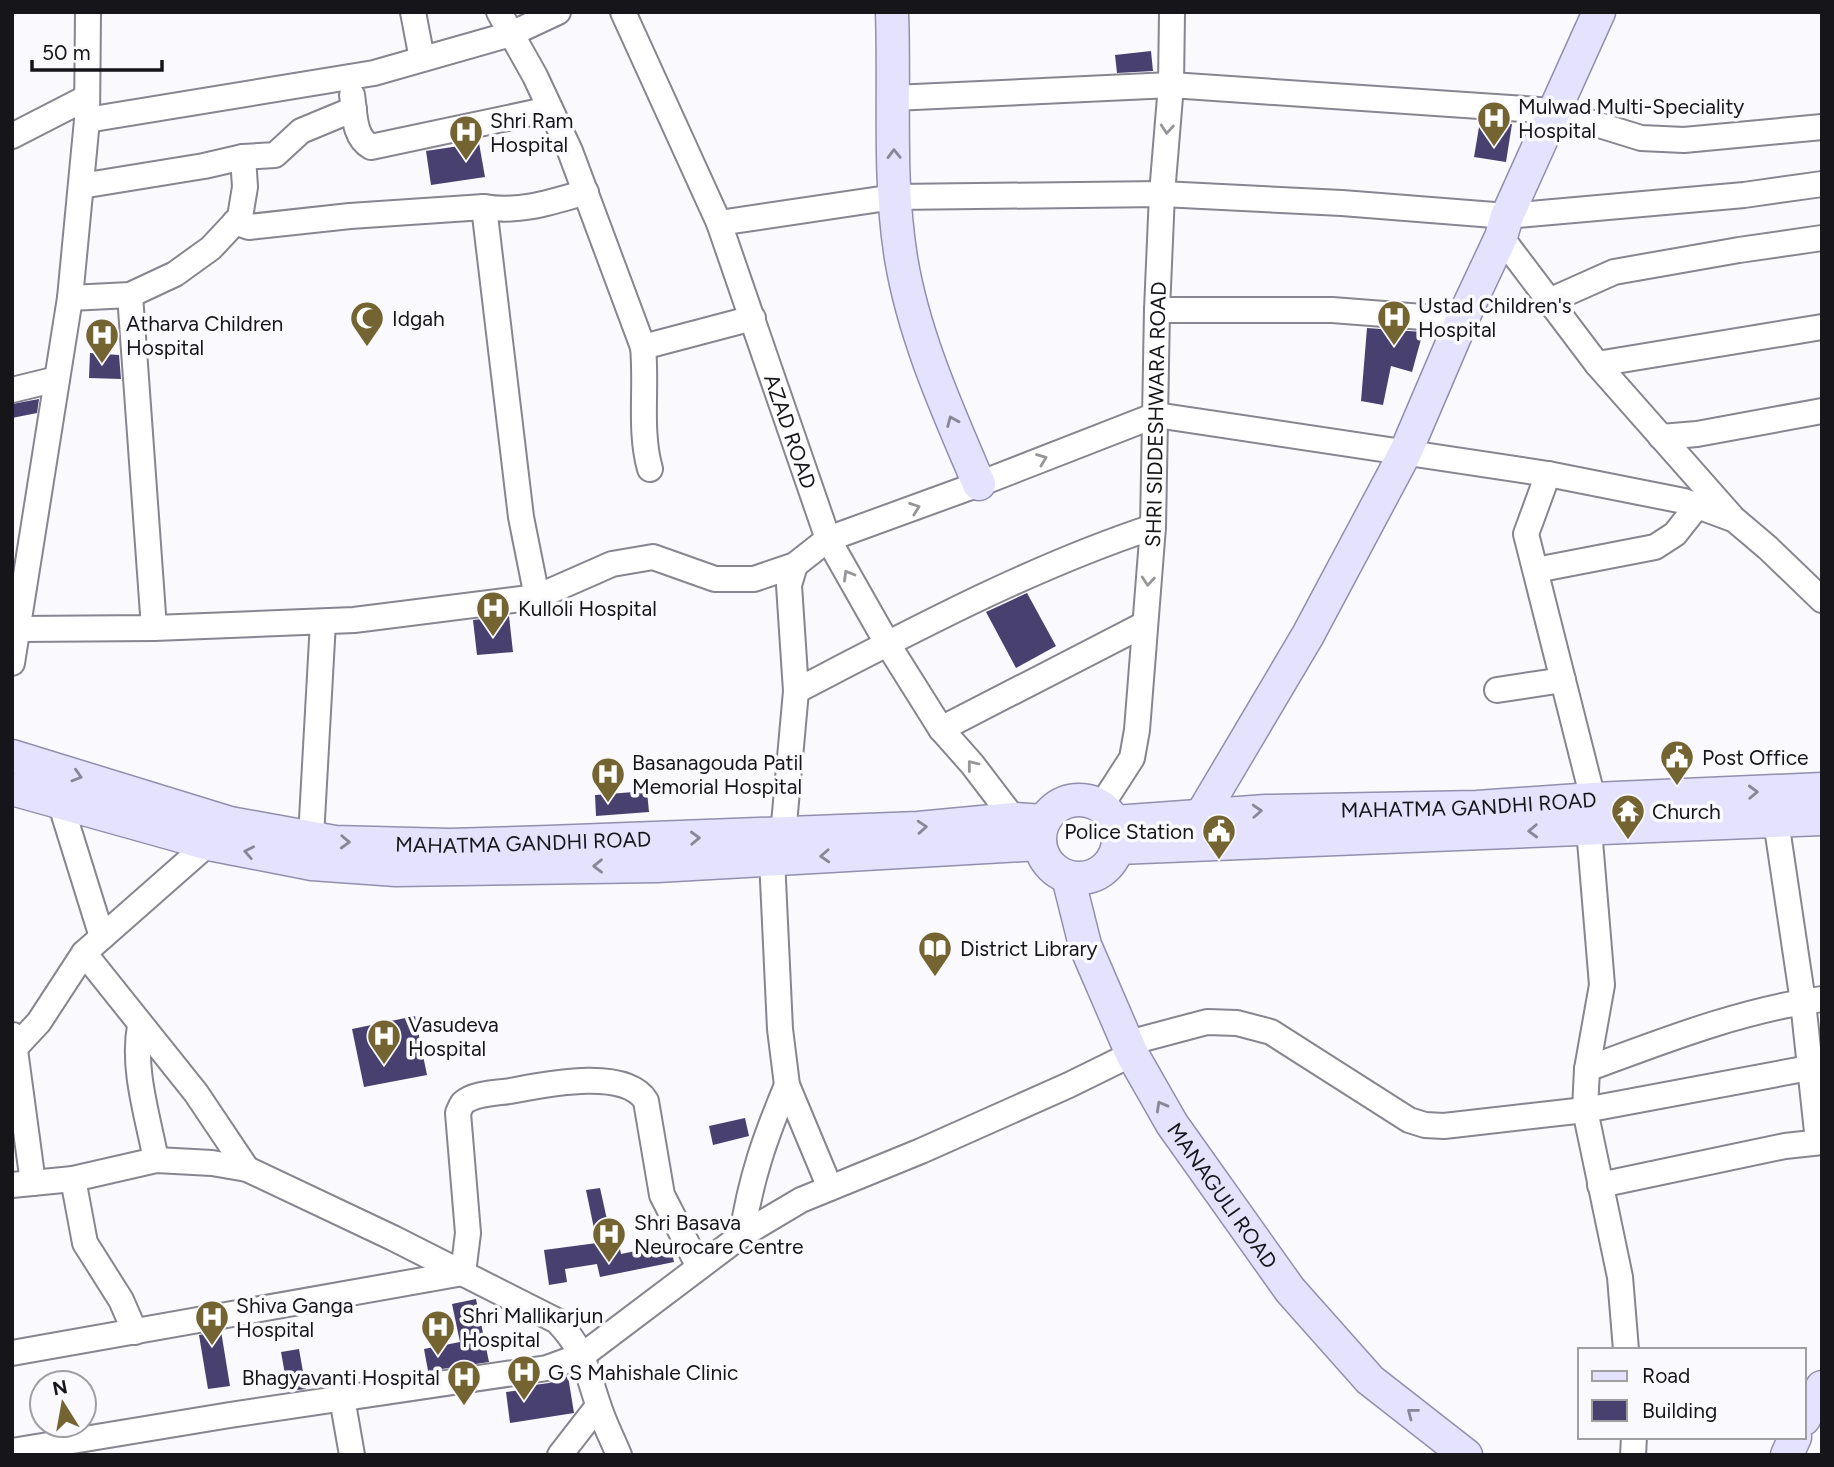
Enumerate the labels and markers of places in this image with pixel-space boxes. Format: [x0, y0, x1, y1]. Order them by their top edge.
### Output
place label: Mulwad Multi-Speciality Hospital [1518, 94, 1744, 143]
hospital icon: Mulwad Multi-Speciality Hospital [1475, 99, 1513, 148]
place label: Shri Ram Hospital [490, 108, 574, 157]
hospital icon: Shri Ram Hospital [447, 113, 485, 162]
place label: Ustad Children's Hospital [1418, 293, 1572, 342]
hospital icon: Ustad Children's Hospital [1375, 298, 1413, 347]
mosque icon: Idgah [348, 299, 386, 348]
place label: Idgah [392, 306, 445, 331]
place label: Atharva Children Hospital [126, 311, 283, 360]
hospital icon: Atharva Children Hospital [83, 316, 121, 365]
hospital icon: Kulloli Hospital [474, 589, 512, 638]
place label: Kulloli Hospital [518, 596, 657, 621]
public building icon: Post Office [1658, 738, 1696, 787]
place label: Post Office [1702, 745, 1809, 770]
place label: Basanagouda Patil Memorial Hospital [632, 750, 803, 799]
hospital icon: Basanagouda Patil Memorial Hospital [589, 755, 627, 804]
temple icon: Church [1609, 792, 1647, 841]
place label: Church [1652, 799, 1721, 824]
public building icon: Police Station [1200, 812, 1238, 861]
place label: Police Station [1064, 819, 1194, 844]
library icon: District Library [916, 929, 954, 978]
place label: District Library [960, 936, 1098, 961]
place label: Vasudeva Hospital [408, 1012, 499, 1061]
hospital icon: Vasudeva Hospital [365, 1017, 403, 1066]
place label: Shri Basava Neurocare Centre [634, 1210, 803, 1259]
hospital icon: Shri Basava Neurocare Centre [590, 1215, 628, 1264]
place label: Shiva Ganga Hospital [236, 1293, 353, 1342]
hospital icon: Shiva Ganga Hospital [193, 1298, 231, 1347]
place label: Shri Mallikarjun Hospital [462, 1303, 603, 1352]
hospital icon: Shri Mallikarjun Hospital [419, 1308, 457, 1357]
hospital icon: G S Mahishale Clinic [505, 1353, 543, 1402]
hospital icon: Bhagyavanti Hospital [445, 1358, 483, 1407]
place label: G S Mahishale Clinic [548, 1360, 738, 1385]
place label: Bhagyavanti Hospital [242, 1365, 440, 1390]

